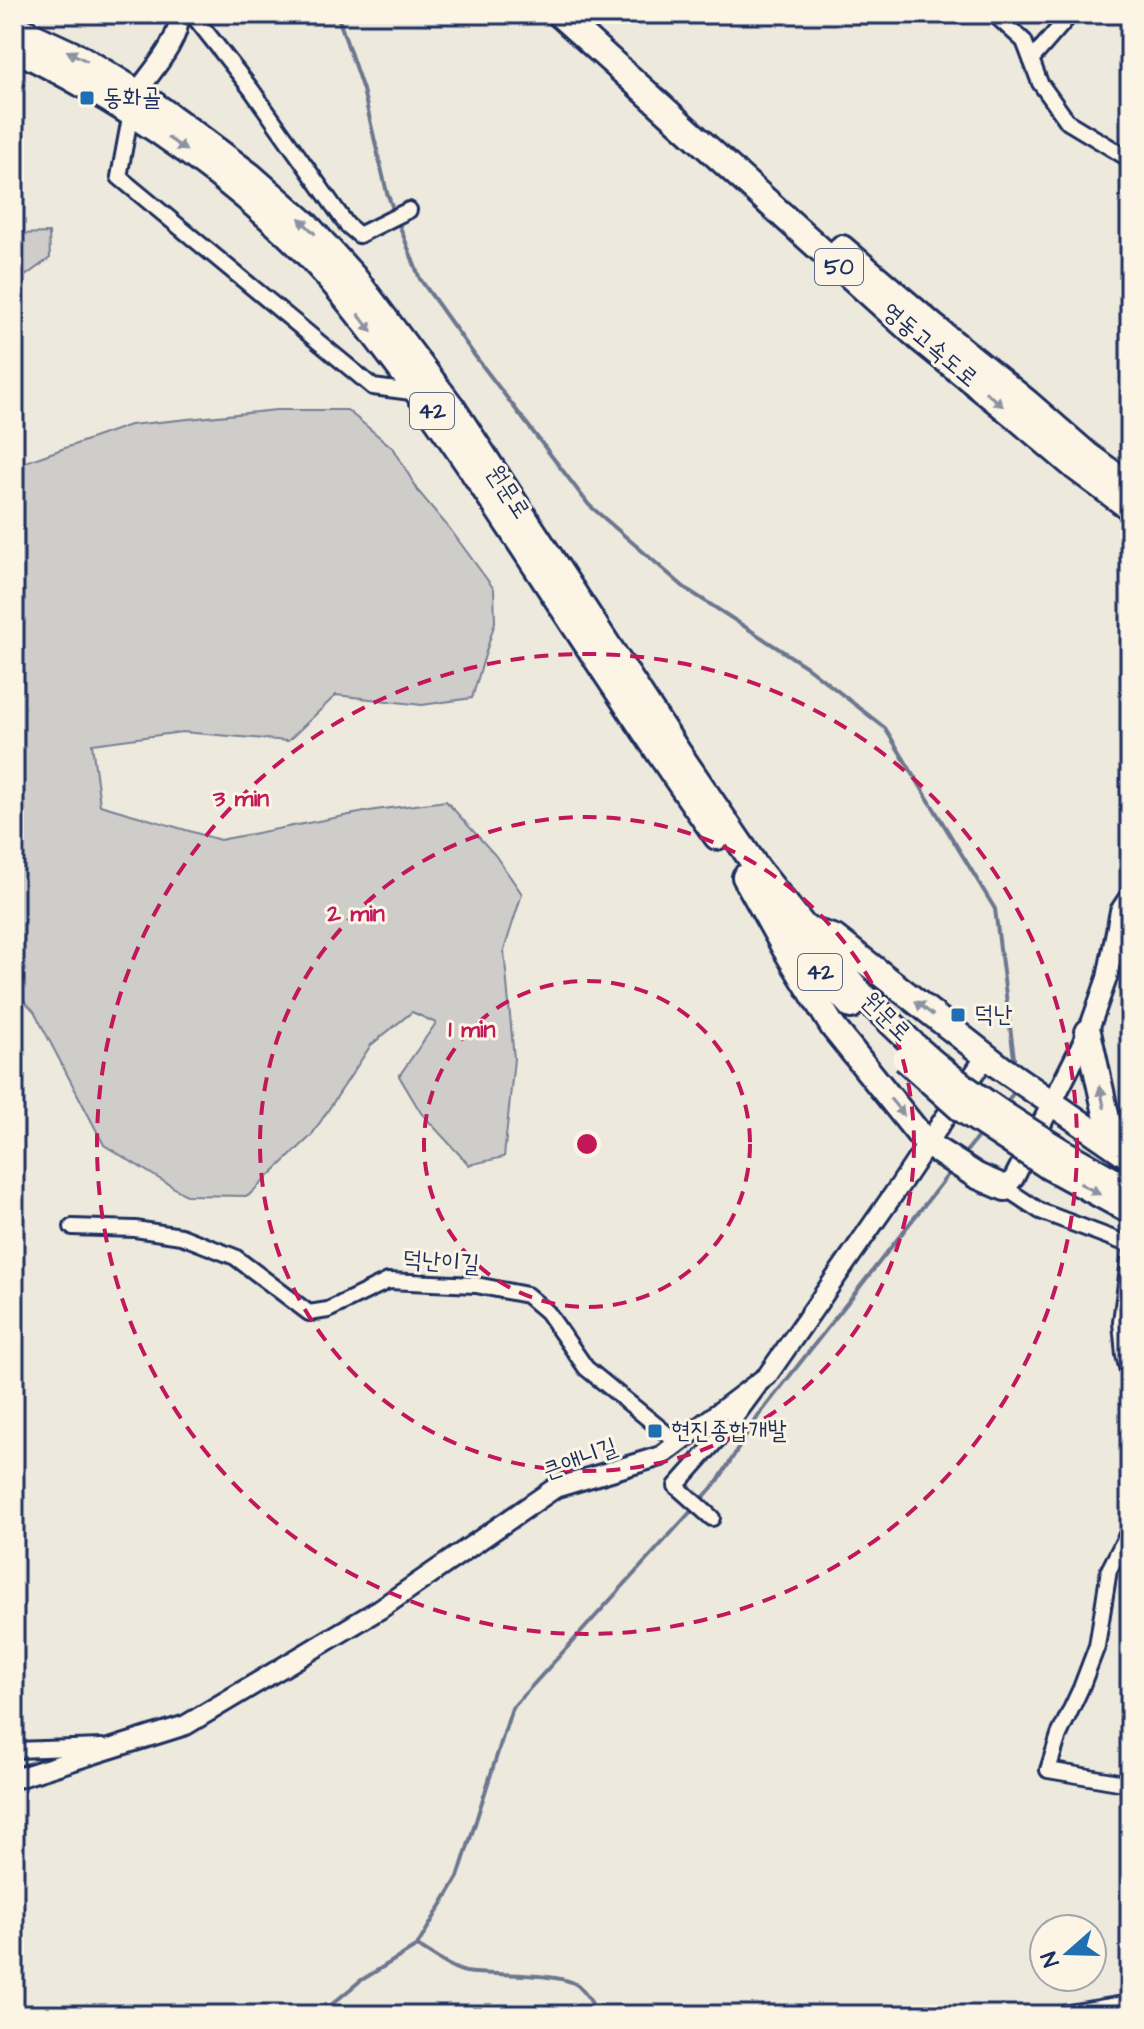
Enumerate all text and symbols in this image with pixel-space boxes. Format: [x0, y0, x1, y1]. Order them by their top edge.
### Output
one-way arrow [66, 50, 88, 64]
place label: 동화골 [103, 81, 161, 115]
marker: 동화골 [78, 89, 96, 107]
one-way arrow [167, 136, 188, 151]
one-way arrow [298, 217, 317, 236]
road number: 50 [815, 249, 863, 285]
street label: 영동고속도로 [875, 295, 985, 395]
one-way arrow [356, 312, 372, 333]
one-way arrow [984, 391, 1005, 408]
road number: 42 [410, 393, 454, 429]
street label: 원문로 [478, 458, 538, 526]
text: 3 min [212, 782, 269, 816]
text: 2 min [326, 897, 385, 931]
road number: 42 [798, 954, 842, 990]
street label: 원문로 [853, 984, 919, 1050]
place label: 덕난 [974, 998, 1013, 1032]
one-way arrow [914, 1001, 934, 1017]
marker: 덕난 [949, 1006, 967, 1024]
text: 1 min [449, 1013, 496, 1047]
one-way arrow [1095, 1085, 1108, 1110]
one-way arrow [889, 1097, 905, 1117]
centre of rings [573, 1130, 601, 1158]
one-way arrow [1078, 1182, 1101, 1196]
street label: 덕난이길 [401, 1242, 481, 1282]
place label: 현진종합개발 [671, 1414, 787, 1448]
marker: 현진종합개발 [646, 1422, 664, 1440]
street label: 큰애니길 [538, 1430, 622, 1488]
north arrow [1028, 1913, 1108, 1993]
text: N [1034, 1947, 1068, 1971]

